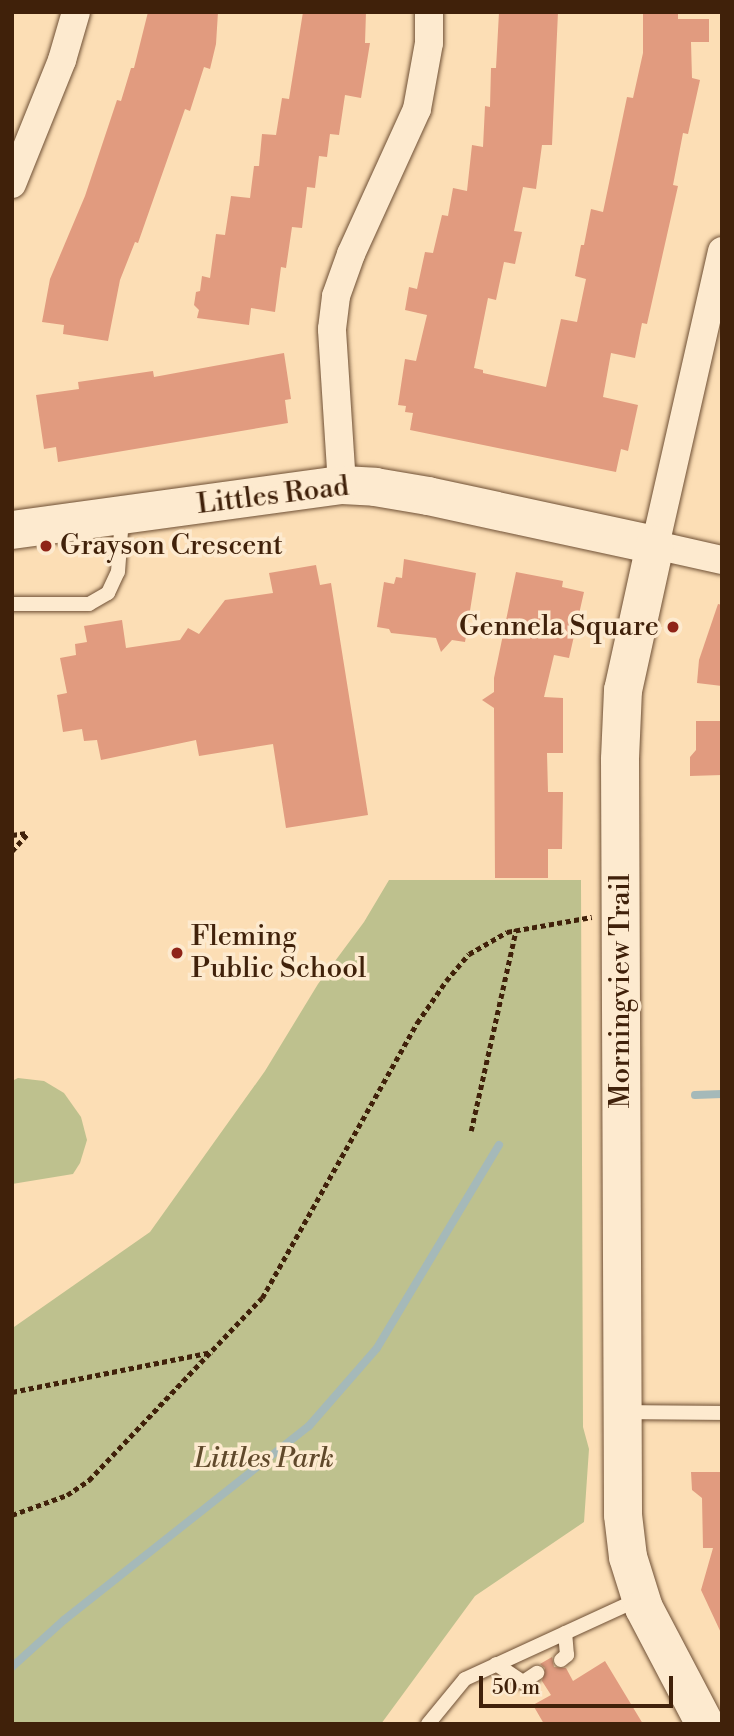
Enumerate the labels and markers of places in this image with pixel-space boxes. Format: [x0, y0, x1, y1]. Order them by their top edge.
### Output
place label: Grayson Crescent [60, 529, 283, 563]
marker: Grayson Crescent [38, 538, 54, 554]
place label: Gennela Square [459, 610, 659, 644]
marker: Gennela Square [665, 619, 681, 635]
place label: Fleming Public School [191, 920, 366, 986]
marker: Fleming Public School [169, 945, 185, 961]

